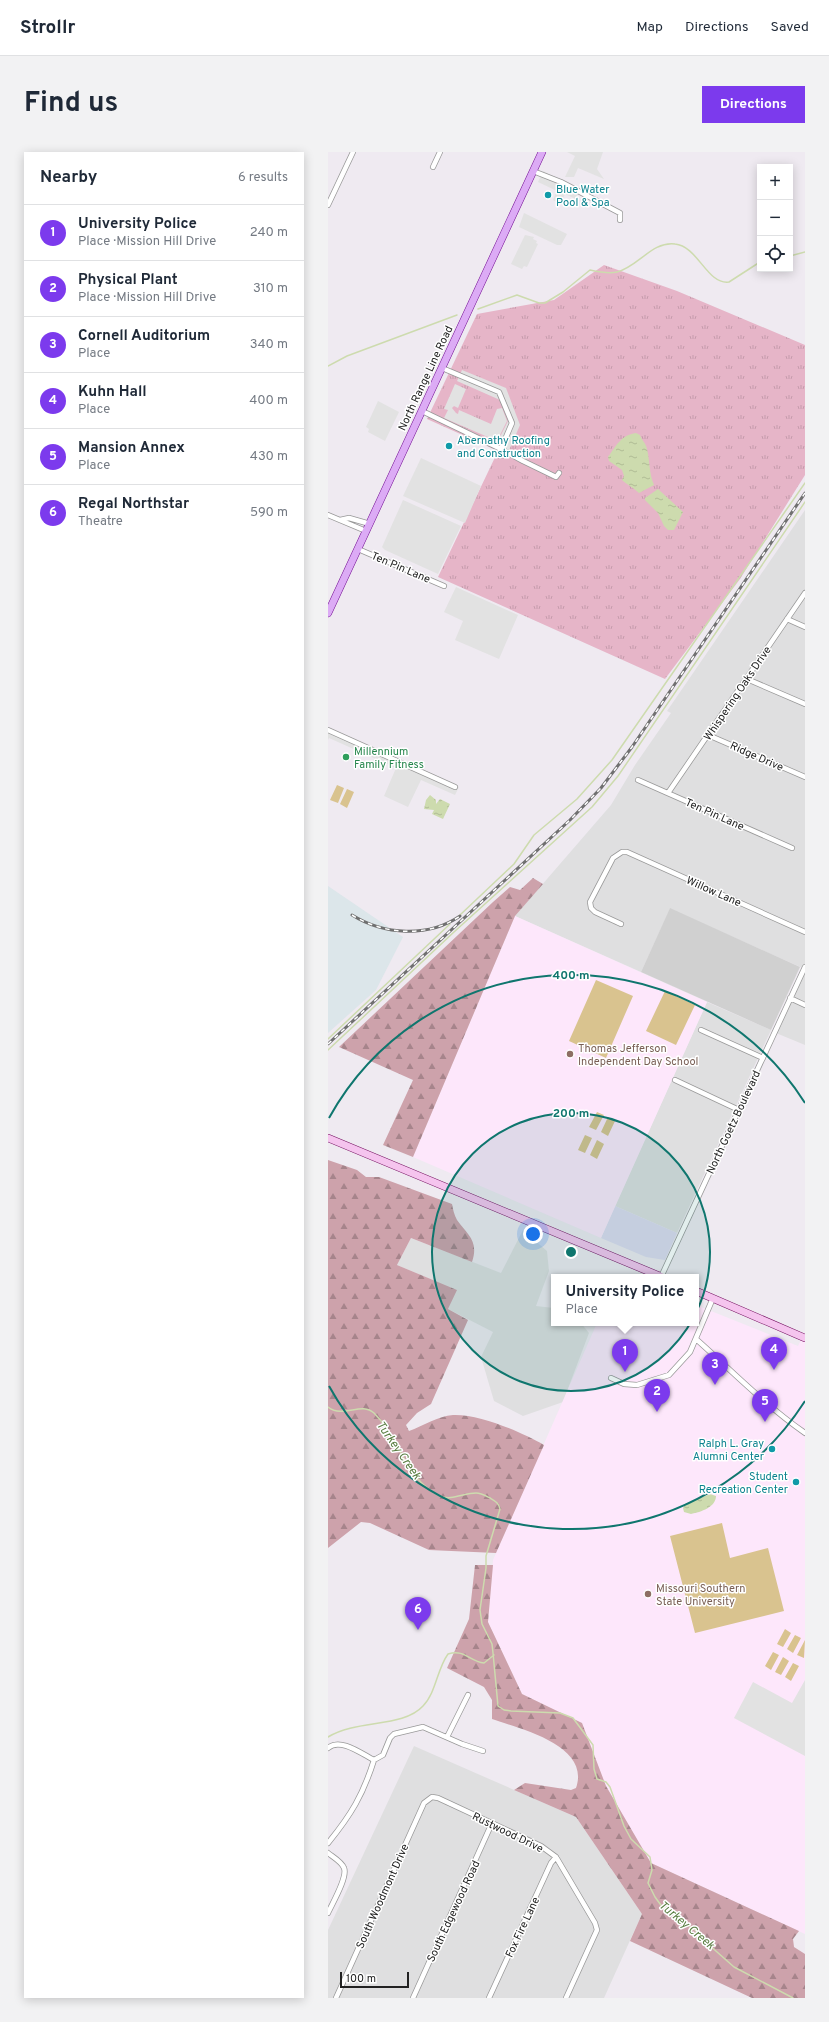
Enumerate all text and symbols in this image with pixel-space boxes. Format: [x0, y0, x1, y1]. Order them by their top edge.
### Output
text: Strollr [20, 16, 75, 40]
text: Map [637, 19, 663, 36]
text: Directions [685, 19, 749, 36]
text: Saved [771, 19, 809, 36]
text: Find us [24, 86, 118, 122]
button: Directions [702, 86, 805, 123]
map controls [757, 164, 793, 272]
button: + [757, 164, 793, 200]
text: Nearby [40, 167, 97, 189]
text: 6 results [238, 170, 288, 186]
place label: Blue Water Pool & Spa [556, 183, 610, 210]
marker: Blue Water Pool & Spa [543, 190, 553, 200]
button: − [757, 200, 793, 236]
text: University Police [78, 215, 197, 234]
text: 1 [50, 225, 56, 241]
text: 240 m [250, 225, 288, 241]
text: Place · Mission Hill Drive [78, 234, 216, 250]
button: locate [757, 236, 793, 272]
text: Physical Plant [78, 271, 178, 290]
text: 2 [49, 281, 57, 297]
text: 310 m [253, 281, 288, 297]
text: Place · Mission Hill Drive [78, 290, 216, 306]
street label: North Range Line Road [395, 324, 456, 433]
text: Cornell Auditorium [78, 327, 210, 346]
text: 3 [49, 337, 57, 353]
text: 340 m [250, 337, 288, 353]
text: Place [78, 346, 110, 362]
text: Kuhn Hall [78, 383, 147, 402]
text: 4 [49, 393, 57, 409]
text: 400 m [249, 393, 288, 409]
text: Place [78, 402, 110, 418]
place label: Abernathy Roofing and Construction [457, 434, 550, 461]
text: Mansion Annex [78, 439, 185, 458]
marker: Abernathy Roofing and Construction [444, 441, 454, 451]
text: 5 [49, 449, 57, 465]
text: 430 m [250, 449, 288, 465]
text: Place [78, 458, 110, 474]
text: Regal Northstar [78, 495, 189, 514]
text: 6 [49, 505, 57, 521]
text: 590 m [250, 505, 288, 521]
text: Theatre [78, 514, 123, 530]
street label: Ten Pin Lane [369, 549, 432, 587]
street label: Whispering Oaks Drive [701, 644, 775, 743]
street label: Ridge Drive [728, 739, 786, 775]
place label: Millennium Family Fitness [354, 745, 424, 772]
marker: Millennium Family Fitness [341, 752, 351, 762]
street label: Ten Pin Lane [683, 796, 746, 834]
street label: Willow Lane [684, 874, 743, 910]
text: 400 m [552, 968, 590, 984]
place label: Thomas Jefferson Independent Day School [578, 1042, 699, 1069]
marker: Thomas Jefferson Independent Day School [565, 1049, 575, 1059]
street label: North Goetz Boulevard [704, 1068, 764, 1176]
text: 200 m [553, 1106, 589, 1122]
your location [523, 1224, 543, 1244]
centre of rings [564, 1245, 578, 1259]
popup [551, 1274, 699, 1326]
text: University Police [566, 1283, 684, 1302]
text: Place [566, 1302, 598, 1318]
pin: 4 [761, 1337, 787, 1370]
pin: 1 [612, 1339, 638, 1372]
pin: 3 [702, 1352, 728, 1385]
pin: 2 [644, 1379, 670, 1412]
pin: 5 [752, 1389, 778, 1422]
water label: Turkey Creek [372, 1418, 425, 1484]
place label: Ralph L. Gray Alumni Center [693, 1437, 765, 1464]
marker: Ralph L. Gray Alumni Center [767, 1444, 777, 1454]
place label: Student Recreation Center [699, 1470, 789, 1497]
marker: Student Recreation Center [791, 1477, 801, 1487]
place label: Missouri Southern State University [656, 1582, 745, 1609]
marker: Missouri Southern State University [643, 1589, 653, 1599]
pin: 6 [405, 1597, 431, 1630]
street label: Rustwood Drive [470, 1810, 546, 1856]
street label: South Woodmont Drive [353, 1842, 412, 1951]
street label: South Edgewood Road [424, 1858, 484, 1964]
street label: Fox Fire Lane [503, 1895, 543, 1960]
water label: Turkey Creek [655, 1898, 718, 1954]
scale bar [340, 1970, 409, 1989]
text: 100 m [346, 1972, 376, 1986]

